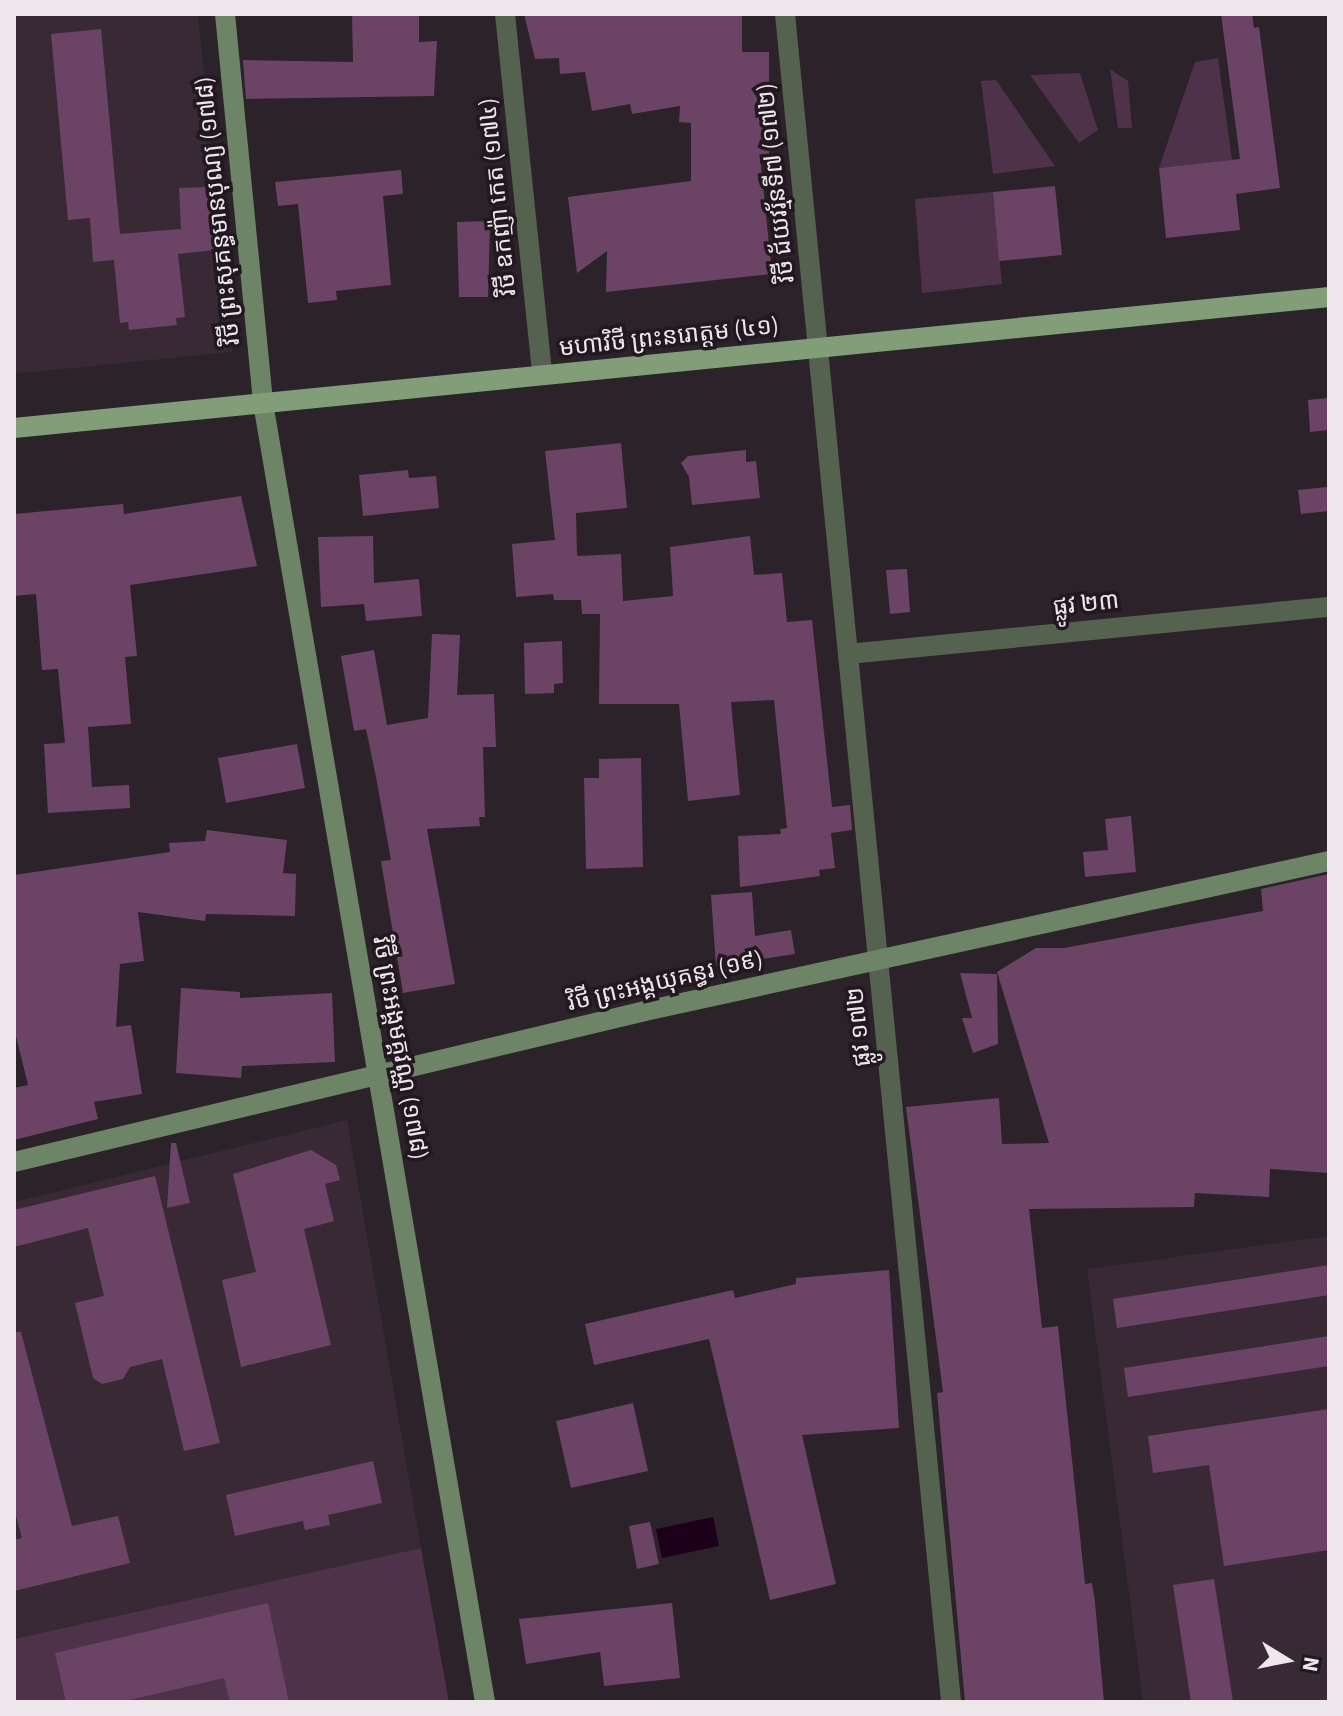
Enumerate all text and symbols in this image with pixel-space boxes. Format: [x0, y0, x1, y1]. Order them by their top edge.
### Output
street label: វិថី ព្រះសុគន្ធមានបុណ្យ (១៧៨) [190, 75, 246, 347]
street label: វិថី ជ័យវរ្ម័នទី៧ (១៧២) [751, 82, 801, 284]
street label: វិថី ឧកញ៉ា កេត (១៧៤) [473, 97, 523, 297]
street label: មហាវិថី ព្រះនរោត្តម (៤១) [558, 311, 780, 363]
street label: ផ្លូវ ២៣ [1051, 586, 1121, 622]
street label: វិថី ព្រះអង្គមគ្គវណ្ណ (១៧៨) [366, 934, 434, 1162]
street label: វិថី ព្រះអង្គយុគន្ធរ (១៩) [564, 944, 766, 1018]
street label: ផ្លូវ ១៧២ [841, 986, 877, 1068]
north arrow [1247, 1620, 1327, 1700]
text: N [1294, 1654, 1328, 1674]

